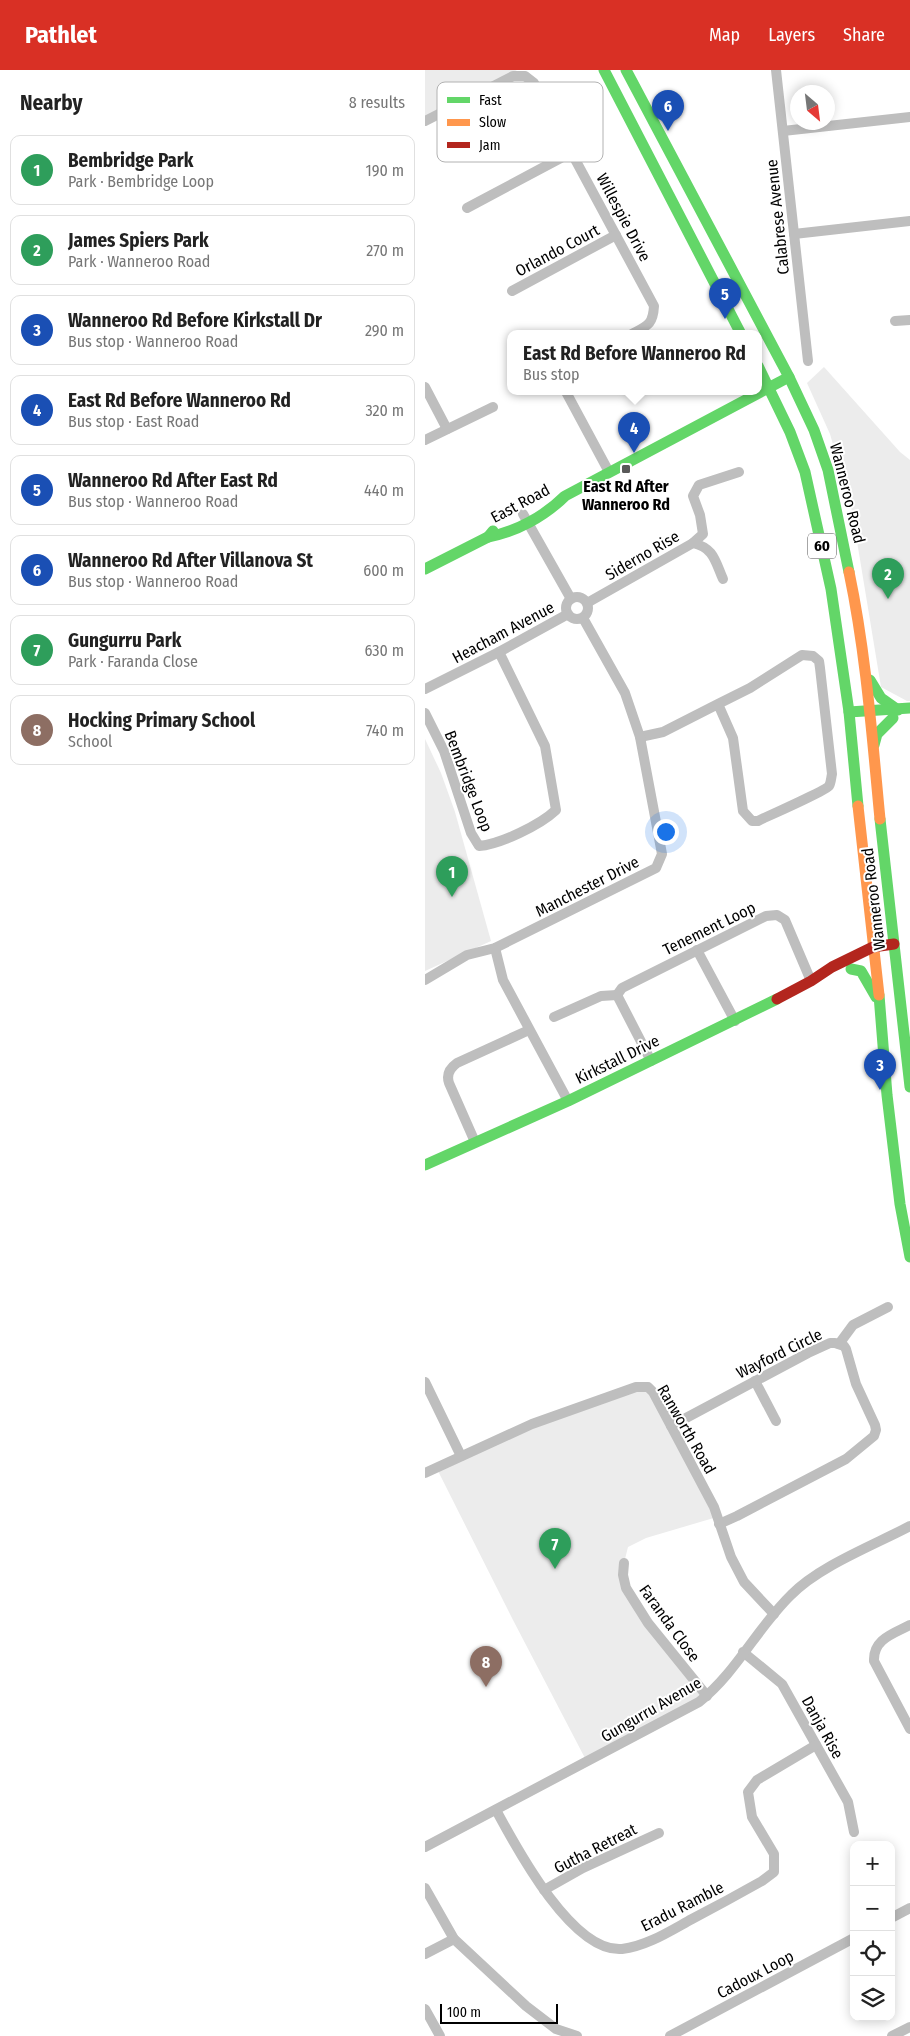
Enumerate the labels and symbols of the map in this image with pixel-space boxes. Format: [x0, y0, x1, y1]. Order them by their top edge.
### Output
legend [437, 82, 603, 162]
north arrow [790, 85, 835, 130]
pin: 6 [652, 90, 684, 131]
text: Fast [479, 92, 502, 109]
text: Slow [479, 114, 506, 131]
text: Jam [479, 137, 500, 154]
street label: Calabrese Avenue [762, 158, 793, 276]
street label: Willespie Drive [592, 170, 655, 265]
street label: Orlando Court [512, 220, 603, 280]
pin: 5 [709, 278, 741, 319]
pin: 4 [618, 412, 650, 453]
street label: Wanneroo Road [826, 441, 869, 545]
marker: East Rd After Wanneroo Rd [620, 463, 632, 475]
place label: East Rd After Wanneroo Rd [582, 477, 670, 514]
street label: East Road [487, 480, 553, 527]
street label: Siderno Rise [602, 527, 683, 584]
road number: 60 [808, 534, 836, 558]
pin: 2 [872, 558, 904, 599]
street label: Heacham Avenue [449, 598, 557, 667]
street label: Bembridge Loop [441, 728, 497, 834]
your location [653, 819, 679, 845]
street label: Wanneroo Road [858, 847, 889, 951]
street label: Manchester Drive [532, 852, 642, 921]
pin: 1 [436, 856, 468, 897]
street label: Tenement Loop [660, 898, 759, 959]
street label: Kirkstall Drive [572, 1031, 662, 1088]
pin: 3 [864, 1049, 896, 1090]
street label: Wayford Circle [733, 1324, 825, 1382]
street label: Ranworth Road [653, 1381, 720, 1477]
pin: 7 [539, 1528, 571, 1569]
street label: Faranda Close [635, 1581, 704, 1666]
pin: 8 [470, 1646, 502, 1687]
street label: Gungurru Avenue [598, 1673, 705, 1746]
street label: Danja Rise [798, 1693, 848, 1762]
street label: Gutha Retreat [551, 1819, 640, 1877]
street label: Eradu Ramble [638, 1877, 727, 1935]
street label: Cadoux Loop [714, 1946, 797, 2003]
scale bar [440, 2001, 557, 2024]

